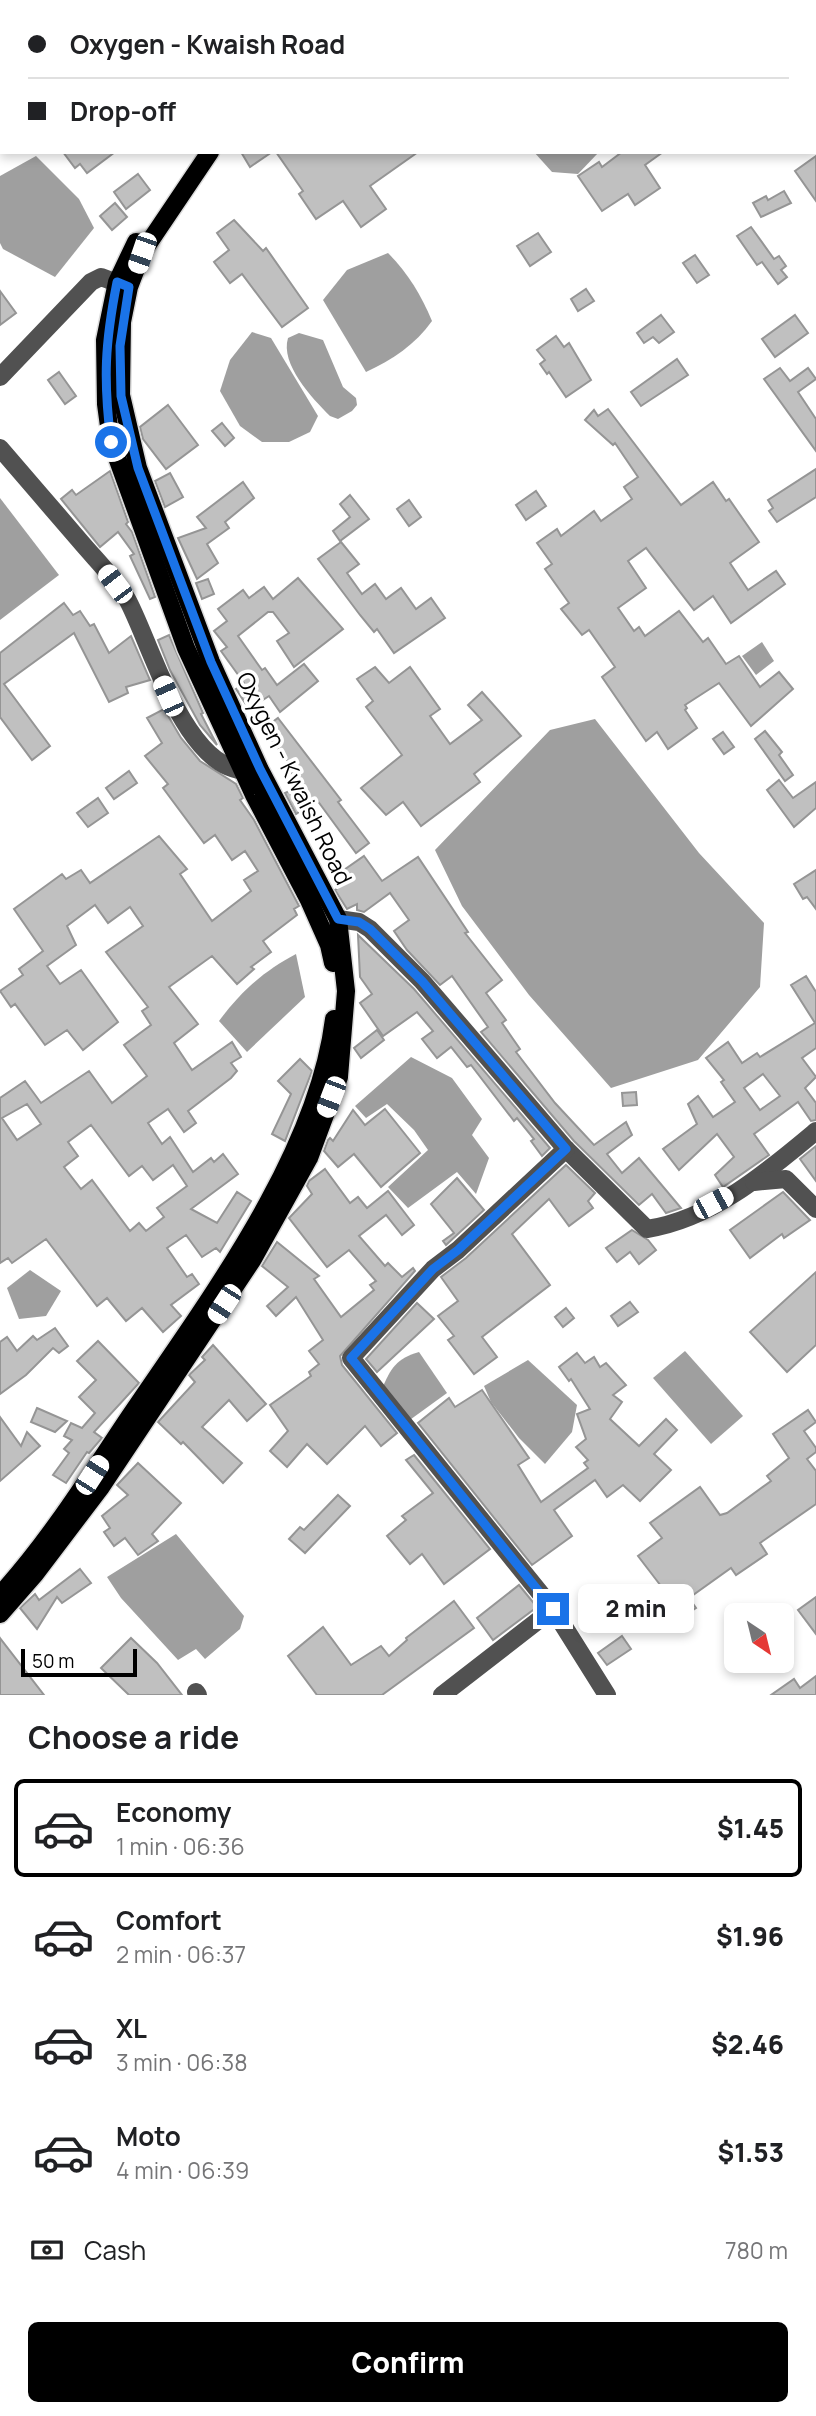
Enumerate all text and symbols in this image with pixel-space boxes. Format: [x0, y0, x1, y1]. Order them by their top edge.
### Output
text: Oxygen - Kwaish Road [70, 26, 345, 62]
text: Drop-off [70, 93, 176, 129]
car [126, 230, 159, 276]
route start [95, 426, 127, 458]
car [94, 561, 137, 607]
street label: Oxygen - Kwaish Road [230, 666, 360, 890]
car [150, 673, 187, 719]
car [314, 1074, 349, 1120]
car [690, 1184, 737, 1222]
car [204, 1281, 245, 1327]
car [72, 1452, 113, 1498]
callout: 2 min [578, 1584, 693, 1634]
text: 2 min [606, 1592, 667, 1624]
route end [537, 1593, 569, 1625]
north arrow [724, 1603, 794, 1673]
map controls [724, 1603, 794, 1673]
scale bar [21, 1646, 136, 1678]
text: 50 m [32, 1648, 74, 1674]
text: Choose a ride [28, 1715, 239, 1759]
text: Economy [116, 1794, 231, 1830]
icon: car [32, 1797, 95, 1860]
text: $1.45 [717, 1810, 784, 1846]
text: 1 min · 06:36 [116, 1830, 245, 1862]
text: Comfort [116, 1902, 222, 1938]
icon: car [32, 1905, 95, 1968]
text: $1.96 [716, 1918, 784, 1954]
text: 2 min · 06:37 [116, 1938, 246, 1970]
text: XL [116, 2010, 147, 2046]
icon: car [32, 2013, 95, 2076]
text: $2.46 [711, 2026, 784, 2062]
text: 3 min · 06:38 [116, 2046, 248, 2078]
text: Moto [116, 2118, 181, 2154]
icon: car [32, 2121, 95, 2184]
text: $1.53 [718, 2134, 784, 2170]
text: 4 min · 06:39 [116, 2154, 249, 2186]
icon: cash [28, 2231, 66, 2269]
text: Cash [84, 2232, 146, 2268]
text: 780 m [725, 2234, 788, 2266]
button: Confirm [28, 2322, 788, 2402]

